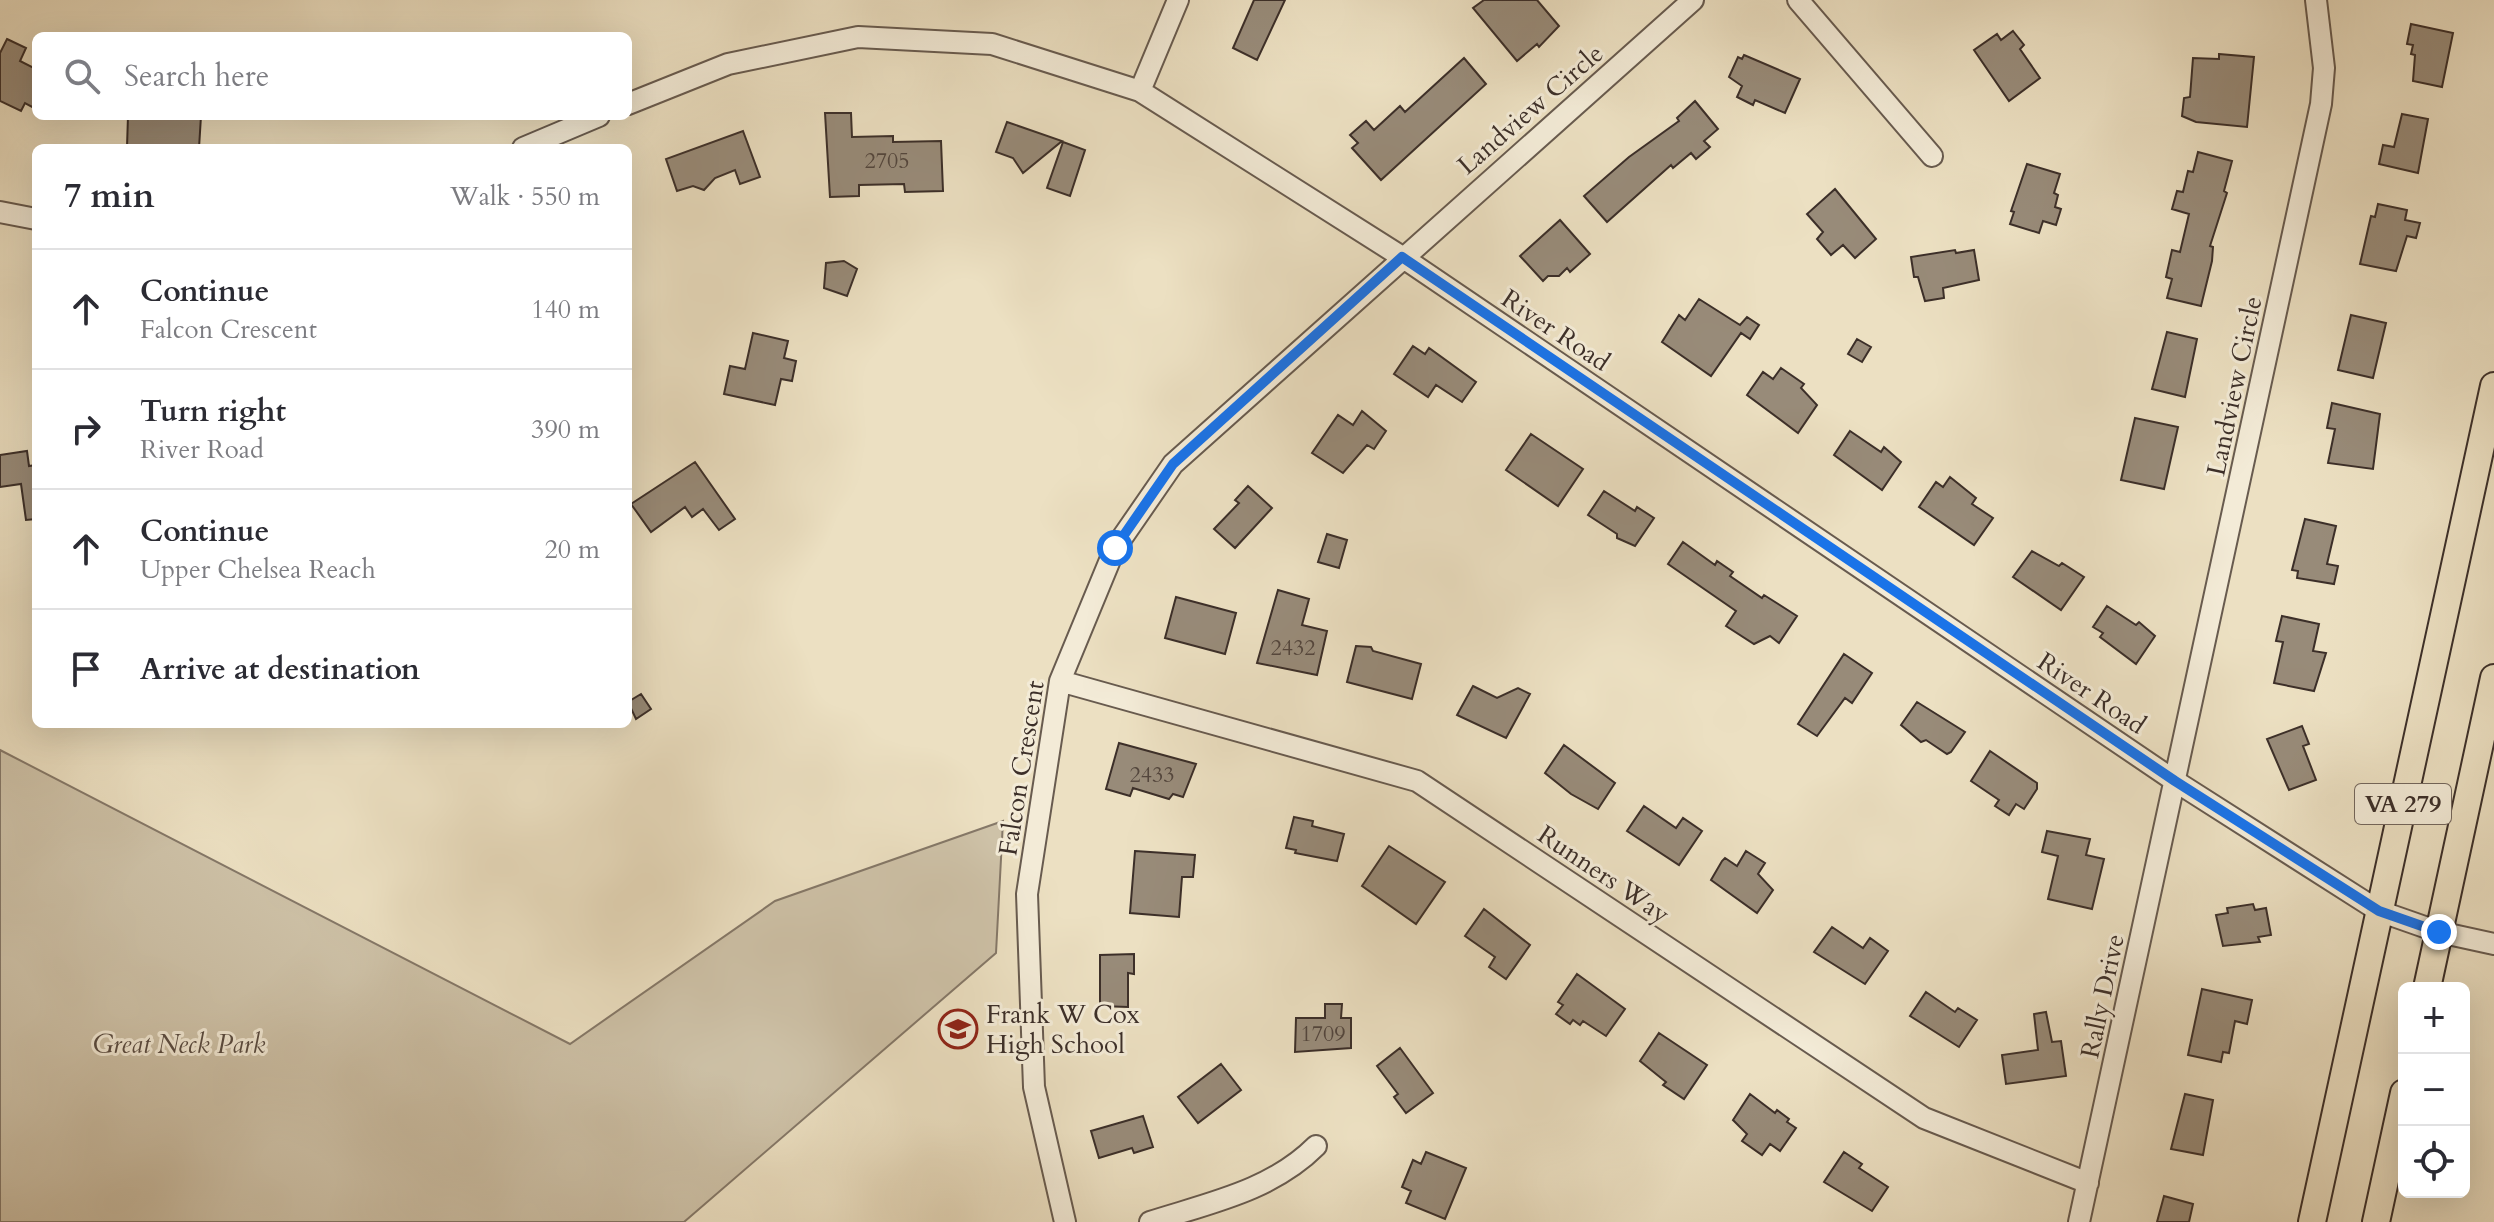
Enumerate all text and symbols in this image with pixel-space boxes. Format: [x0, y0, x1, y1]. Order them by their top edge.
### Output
search box [32, 32, 632, 120]
street label: Landview Circle [1450, 36, 1611, 182]
icon: search [60, 54, 104, 98]
text: Search here [124, 56, 269, 97]
house number: 2705 [864, 146, 910, 176]
text: 7 min [64, 173, 155, 219]
text: Walk · 550 m [450, 179, 600, 214]
text: Continue [140, 271, 269, 312]
street label: River Road [1495, 281, 1617, 380]
icon: ahead [64, 287, 108, 331]
text: 140 m [531, 292, 600, 327]
street label: Landview Circle [2198, 293, 2271, 479]
text: Falcon Crescent [140, 312, 317, 347]
text: Turn right [140, 391, 286, 432]
icon: right [64, 407, 108, 451]
text: 390 m [531, 412, 600, 447]
text: River Road [140, 432, 264, 467]
text: Continue [140, 511, 269, 552]
icon: ahead [64, 527, 108, 571]
route start [1097, 530, 1133, 566]
text: 20 m [544, 532, 600, 567]
text: Upper Chelsea Reach [140, 552, 376, 587]
house number: 2432 [1270, 633, 1316, 663]
street label: River Road [2031, 644, 2153, 743]
icon: arrive [64, 647, 108, 691]
text: Arrive at destination [140, 649, 420, 690]
street label: Falcon Crescent [990, 678, 1053, 858]
house number: 2433 [1129, 760, 1175, 790]
road number: VA 279 [2355, 784, 2451, 824]
street label: Runners Way [1531, 817, 1677, 932]
route end [2421, 914, 2457, 950]
street label: Rally Drive [2072, 931, 2133, 1061]
map controls [2398, 982, 2470, 1198]
button: + [2398, 982, 2470, 1054]
place label: Frank W Cox High School [986, 997, 1140, 1062]
school or university icon: Frank W Cox High School [937, 1008, 979, 1050]
house number: 1709 [1300, 1019, 1346, 1049]
park label: Great Neck Park [93, 1027, 265, 1062]
button: − [2398, 1054, 2470, 1126]
button: locate [2398, 1126, 2470, 1198]

